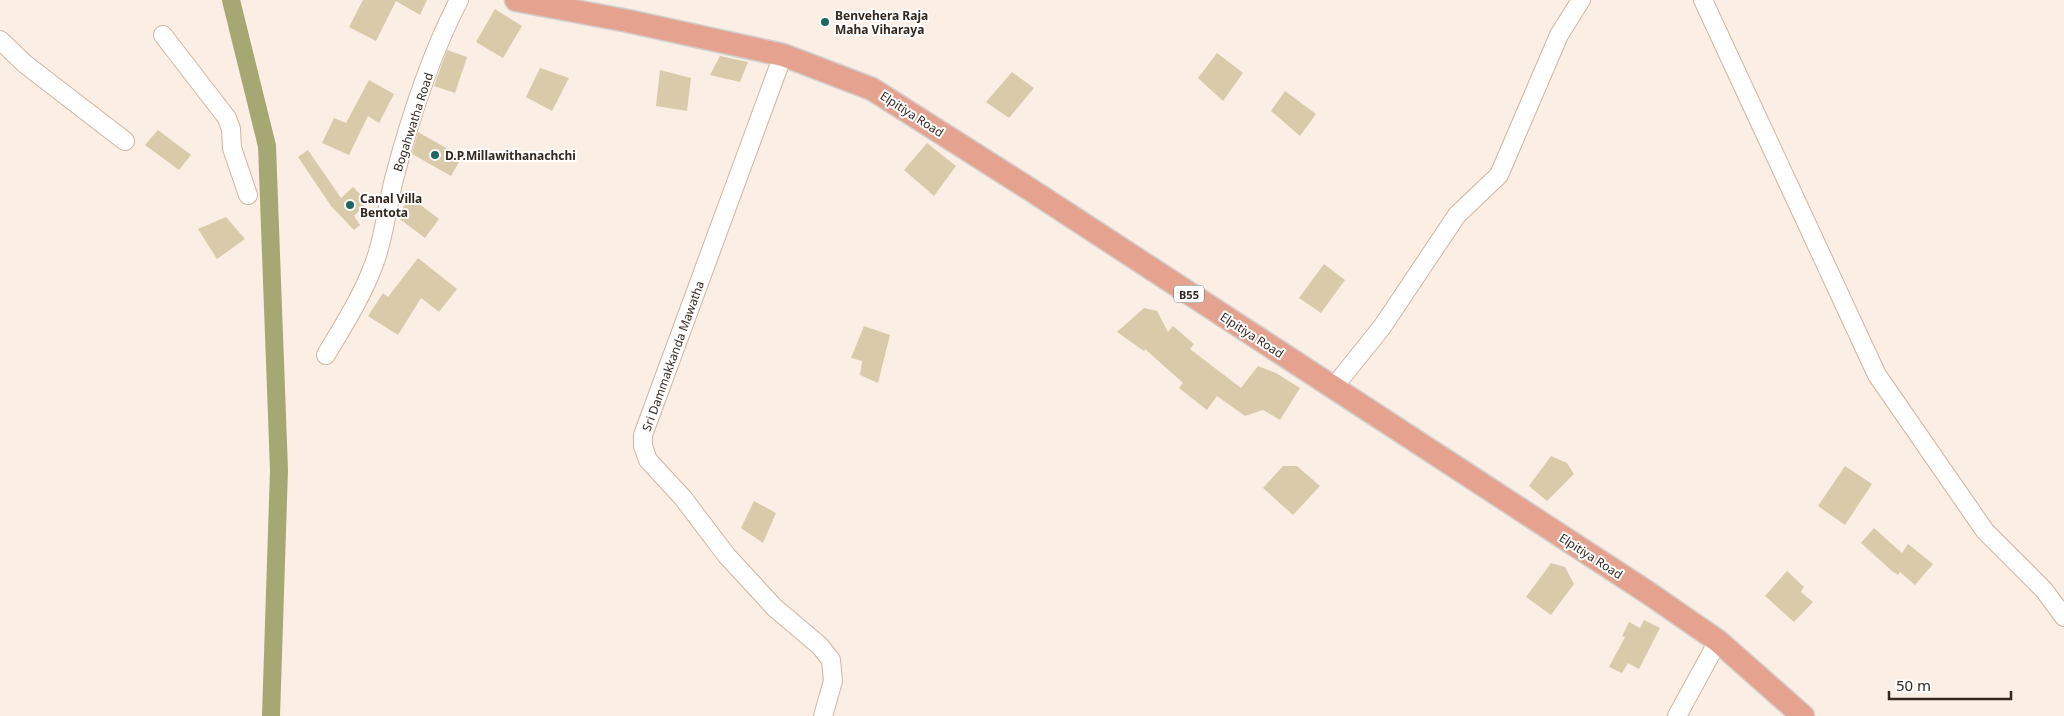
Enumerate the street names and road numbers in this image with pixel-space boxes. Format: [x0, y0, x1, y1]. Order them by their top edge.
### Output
street label: Bogahwatha Road [389, 70, 437, 174]
street label: Elpitiya Road [877, 87, 947, 141]
street label: Sri Dammakkanda Mawatha [638, 278, 708, 434]
road number: B55 [1174, 286, 1204, 302]
street label: Elpitiya Road [1217, 308, 1287, 362]
street label: Elpitiya Road [1556, 529, 1626, 583]

